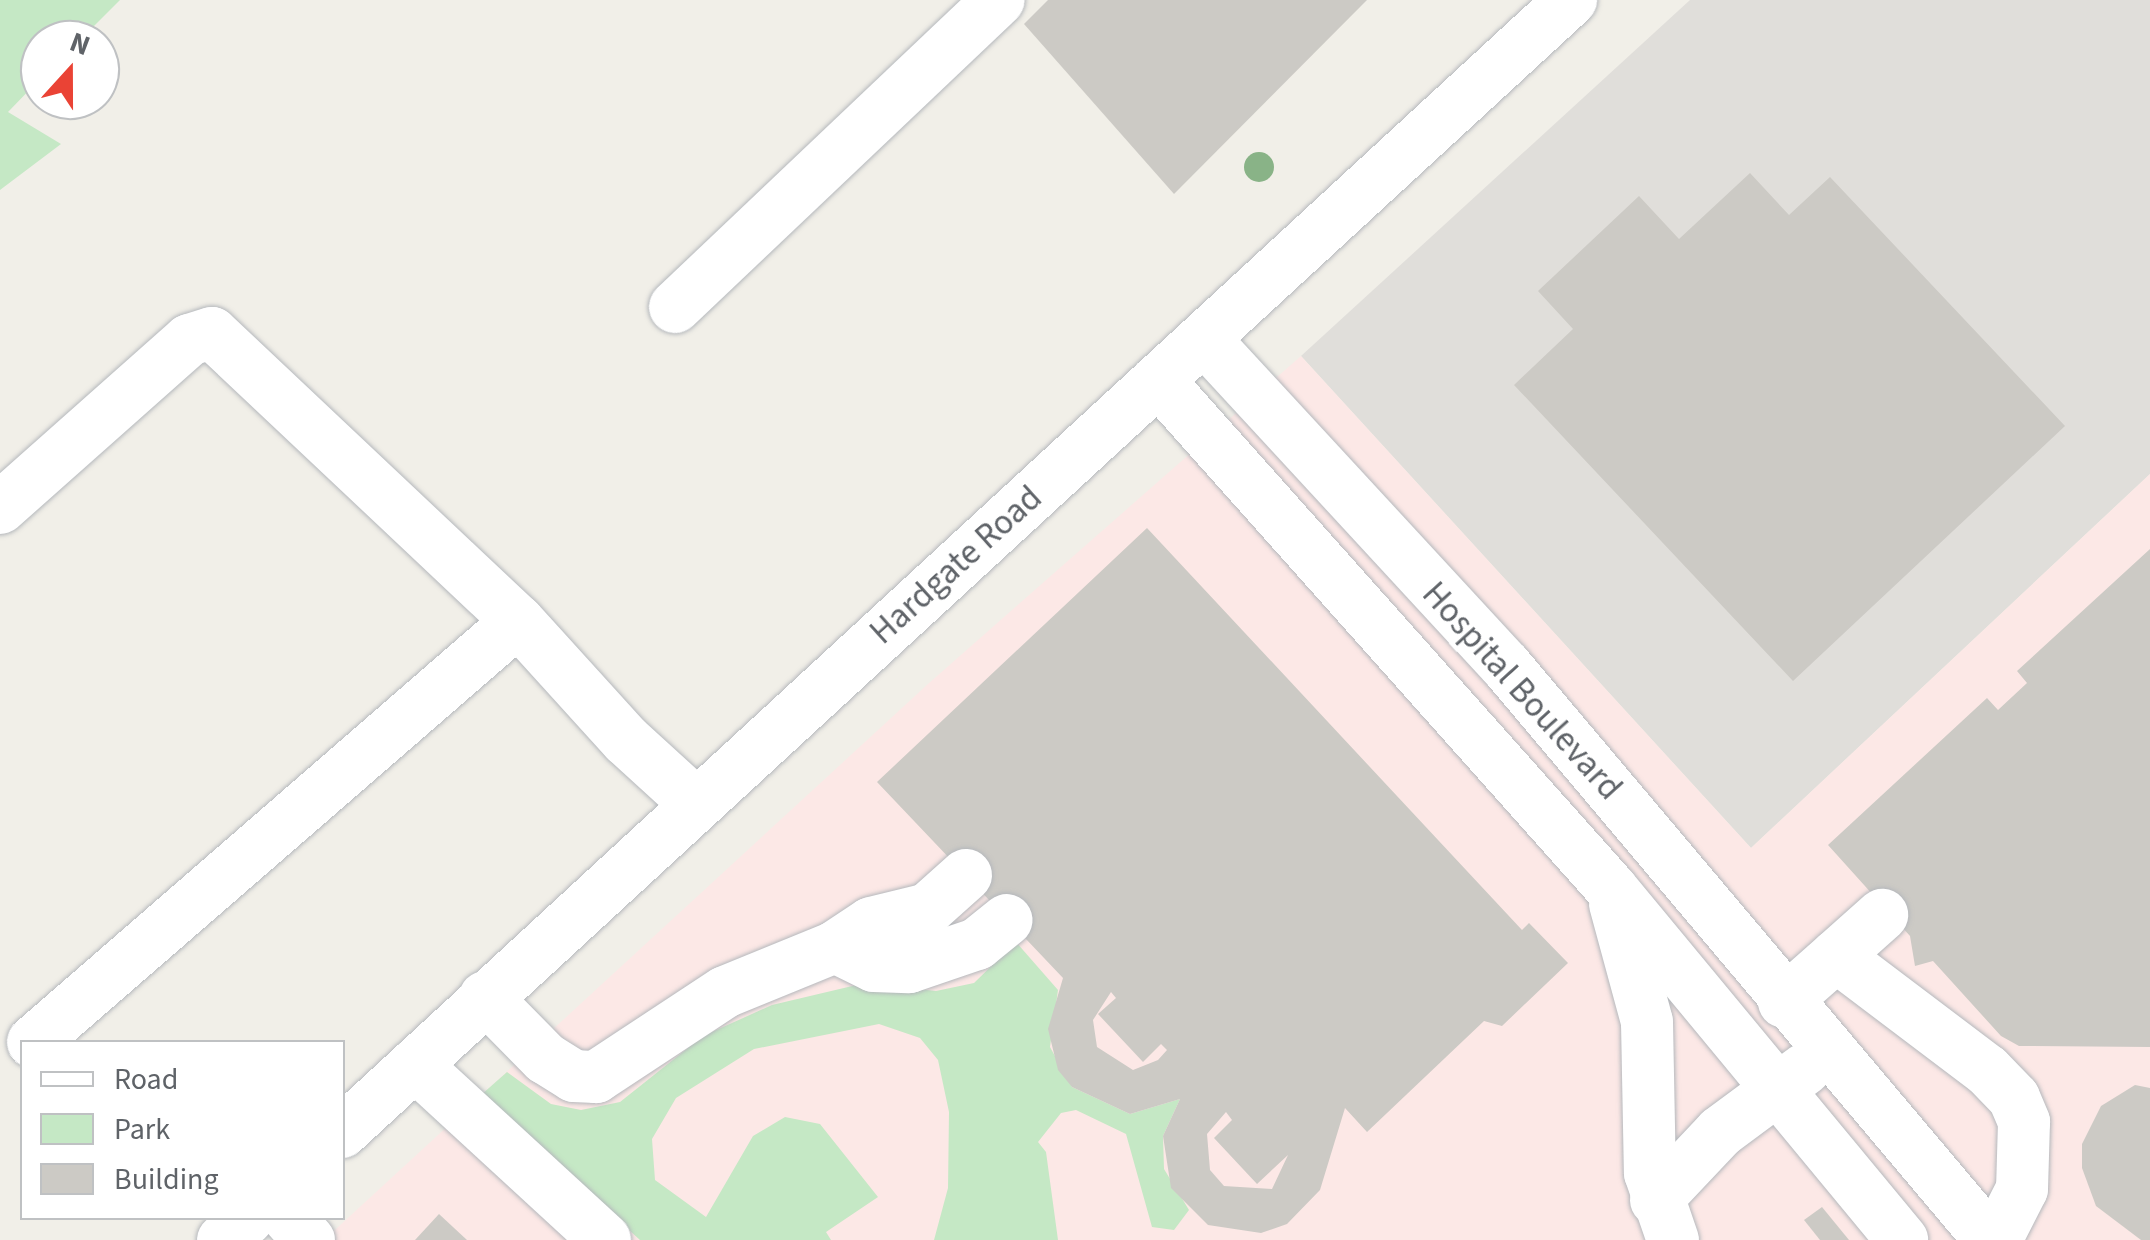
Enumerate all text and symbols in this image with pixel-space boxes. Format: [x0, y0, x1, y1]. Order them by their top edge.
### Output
north arrow [20, 20, 120, 120]
text: N [64, 22, 96, 66]
street label: Hardgate Road [861, 477, 1051, 653]
street label: Hospital Boulevard [1413, 573, 1631, 809]
legend [20, 1040, 345, 1220]
text: Road [114, 1058, 178, 1101]
text: Park [114, 1108, 170, 1151]
text: Building [114, 1158, 219, 1201]

